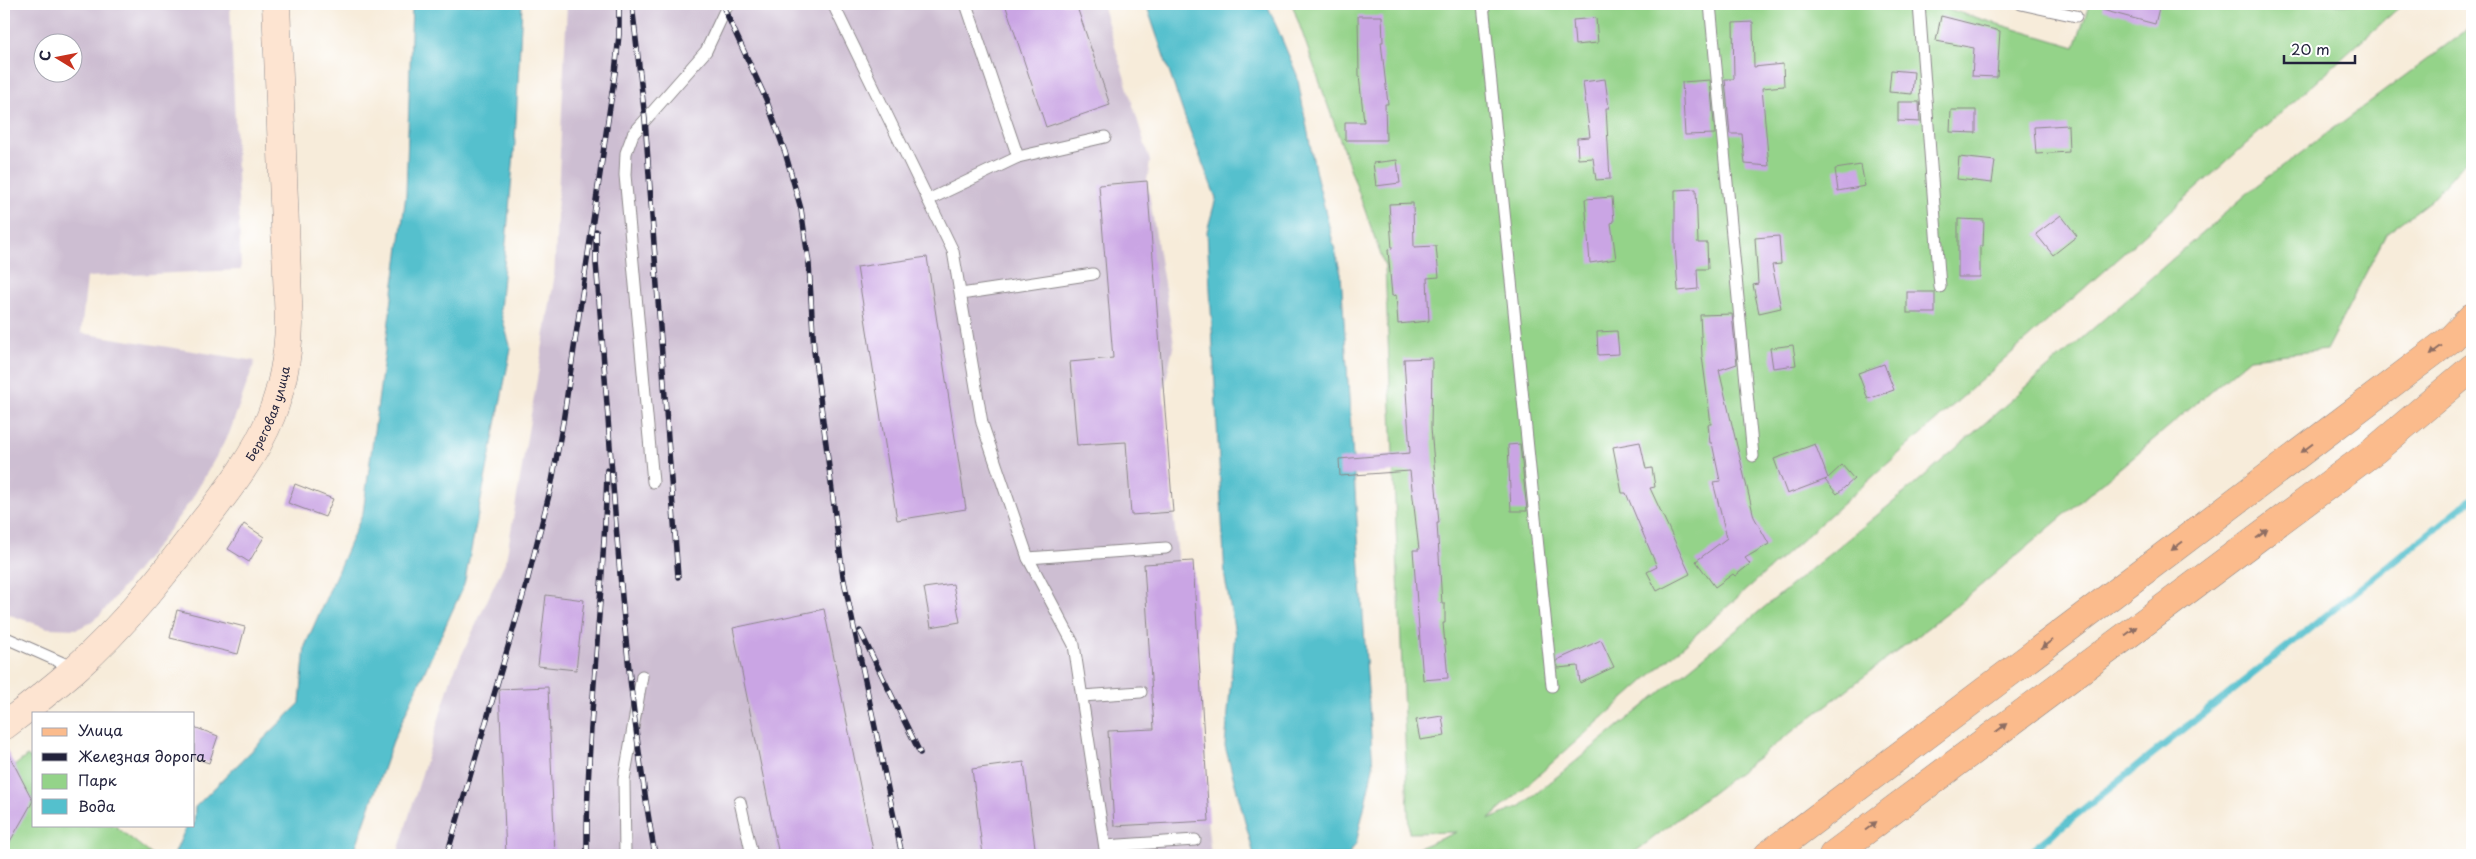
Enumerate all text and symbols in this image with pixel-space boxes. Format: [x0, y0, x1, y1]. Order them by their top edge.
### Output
north arrow [32, 32, 82, 82]
scale bar [2284, 32, 2355, 64]
text: 20 m [2291, 37, 2330, 60]
text: С [33, 49, 56, 63]
one-way arrow [2430, 345, 2443, 356]
street label: Береговая улица [241, 364, 294, 464]
one-way arrow [2300, 443, 2314, 453]
one-way arrow [2255, 529, 2269, 539]
one-way arrow [2170, 541, 2184, 551]
one-way arrow [2125, 626, 2138, 636]
one-way arrow [2041, 638, 2054, 649]
legend [32, 712, 195, 826]
text: Улица [78, 718, 123, 741]
one-way arrow [1994, 723, 2008, 733]
text: Железная дорога [78, 744, 206, 767]
text: Парк [78, 768, 117, 791]
text: Вода [78, 794, 116, 817]
one-way arrow [1865, 821, 1878, 831]

